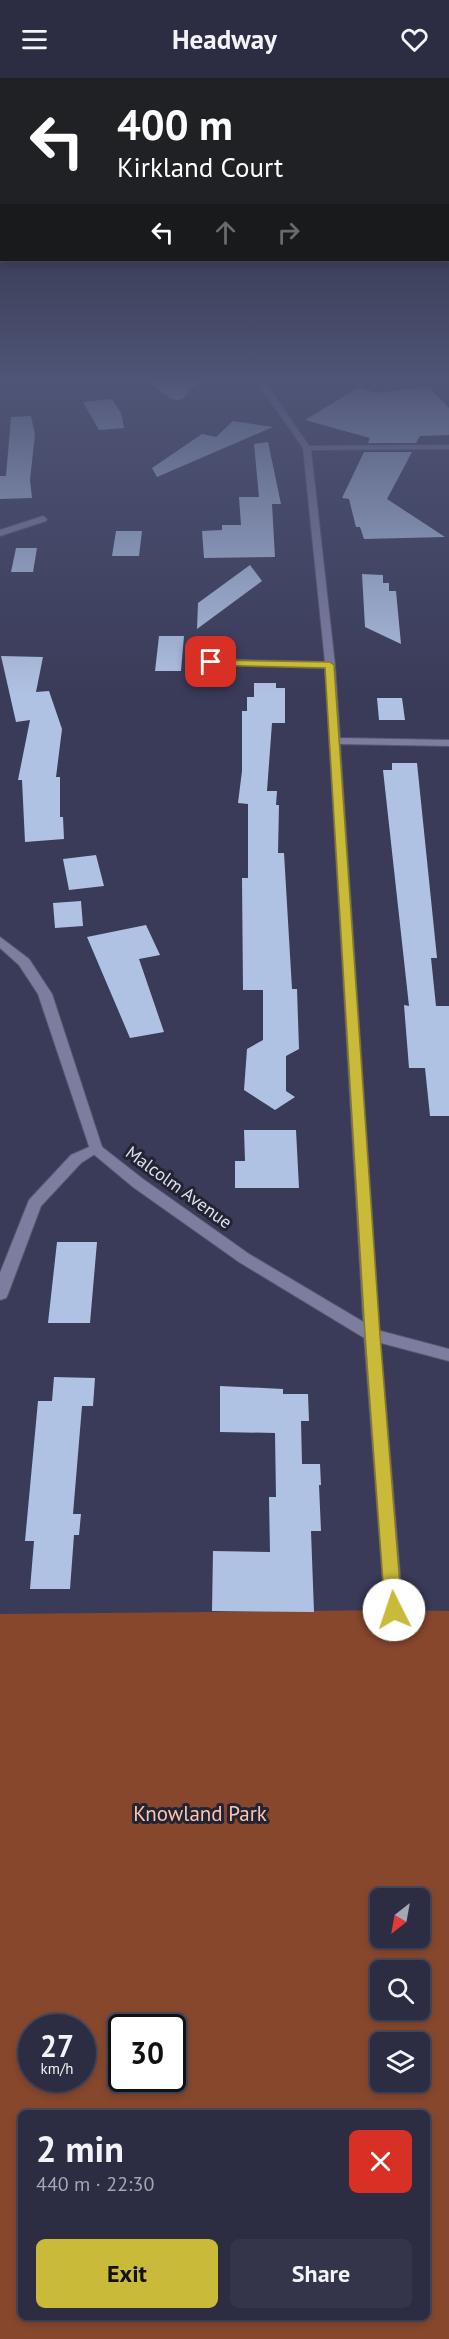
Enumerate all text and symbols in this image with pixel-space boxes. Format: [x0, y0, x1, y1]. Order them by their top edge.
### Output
text: Headway [172, 22, 277, 56]
icon: menu [18, 23, 51, 56]
icon: heart [398, 23, 431, 56]
text: 400 m [117, 97, 233, 152]
icon: left [18, 102, 96, 180]
text: Kirkland Court [117, 150, 283, 184]
icon: left [146, 216, 179, 249]
icon: ahead [209, 216, 242, 249]
icon: right [272, 216, 305, 249]
pin [185, 636, 236, 687]
icon: arrive [194, 645, 227, 678]
street label: Malcolm Avenue [121, 1141, 237, 1233]
position arrow [362, 1578, 426, 1642]
park label: Knowland Park [133, 1800, 267, 1827]
north arrow [370, 1888, 430, 1948]
map controls [370, 1888, 430, 2092]
button: search [370, 1960, 430, 2020]
speed limit sign: 30 [108, 2014, 186, 2092]
text: 27 [40, 2026, 74, 2065]
button: layers [370, 2032, 430, 2092]
text: km/h [41, 2059, 73, 2078]
text: 2 min [36, 2125, 124, 2172]
button: close [349, 2130, 412, 2193]
text: 440 m · 22:30 [36, 2171, 154, 2197]
button: Exit [36, 2239, 218, 2308]
button: Share [230, 2239, 412, 2308]

